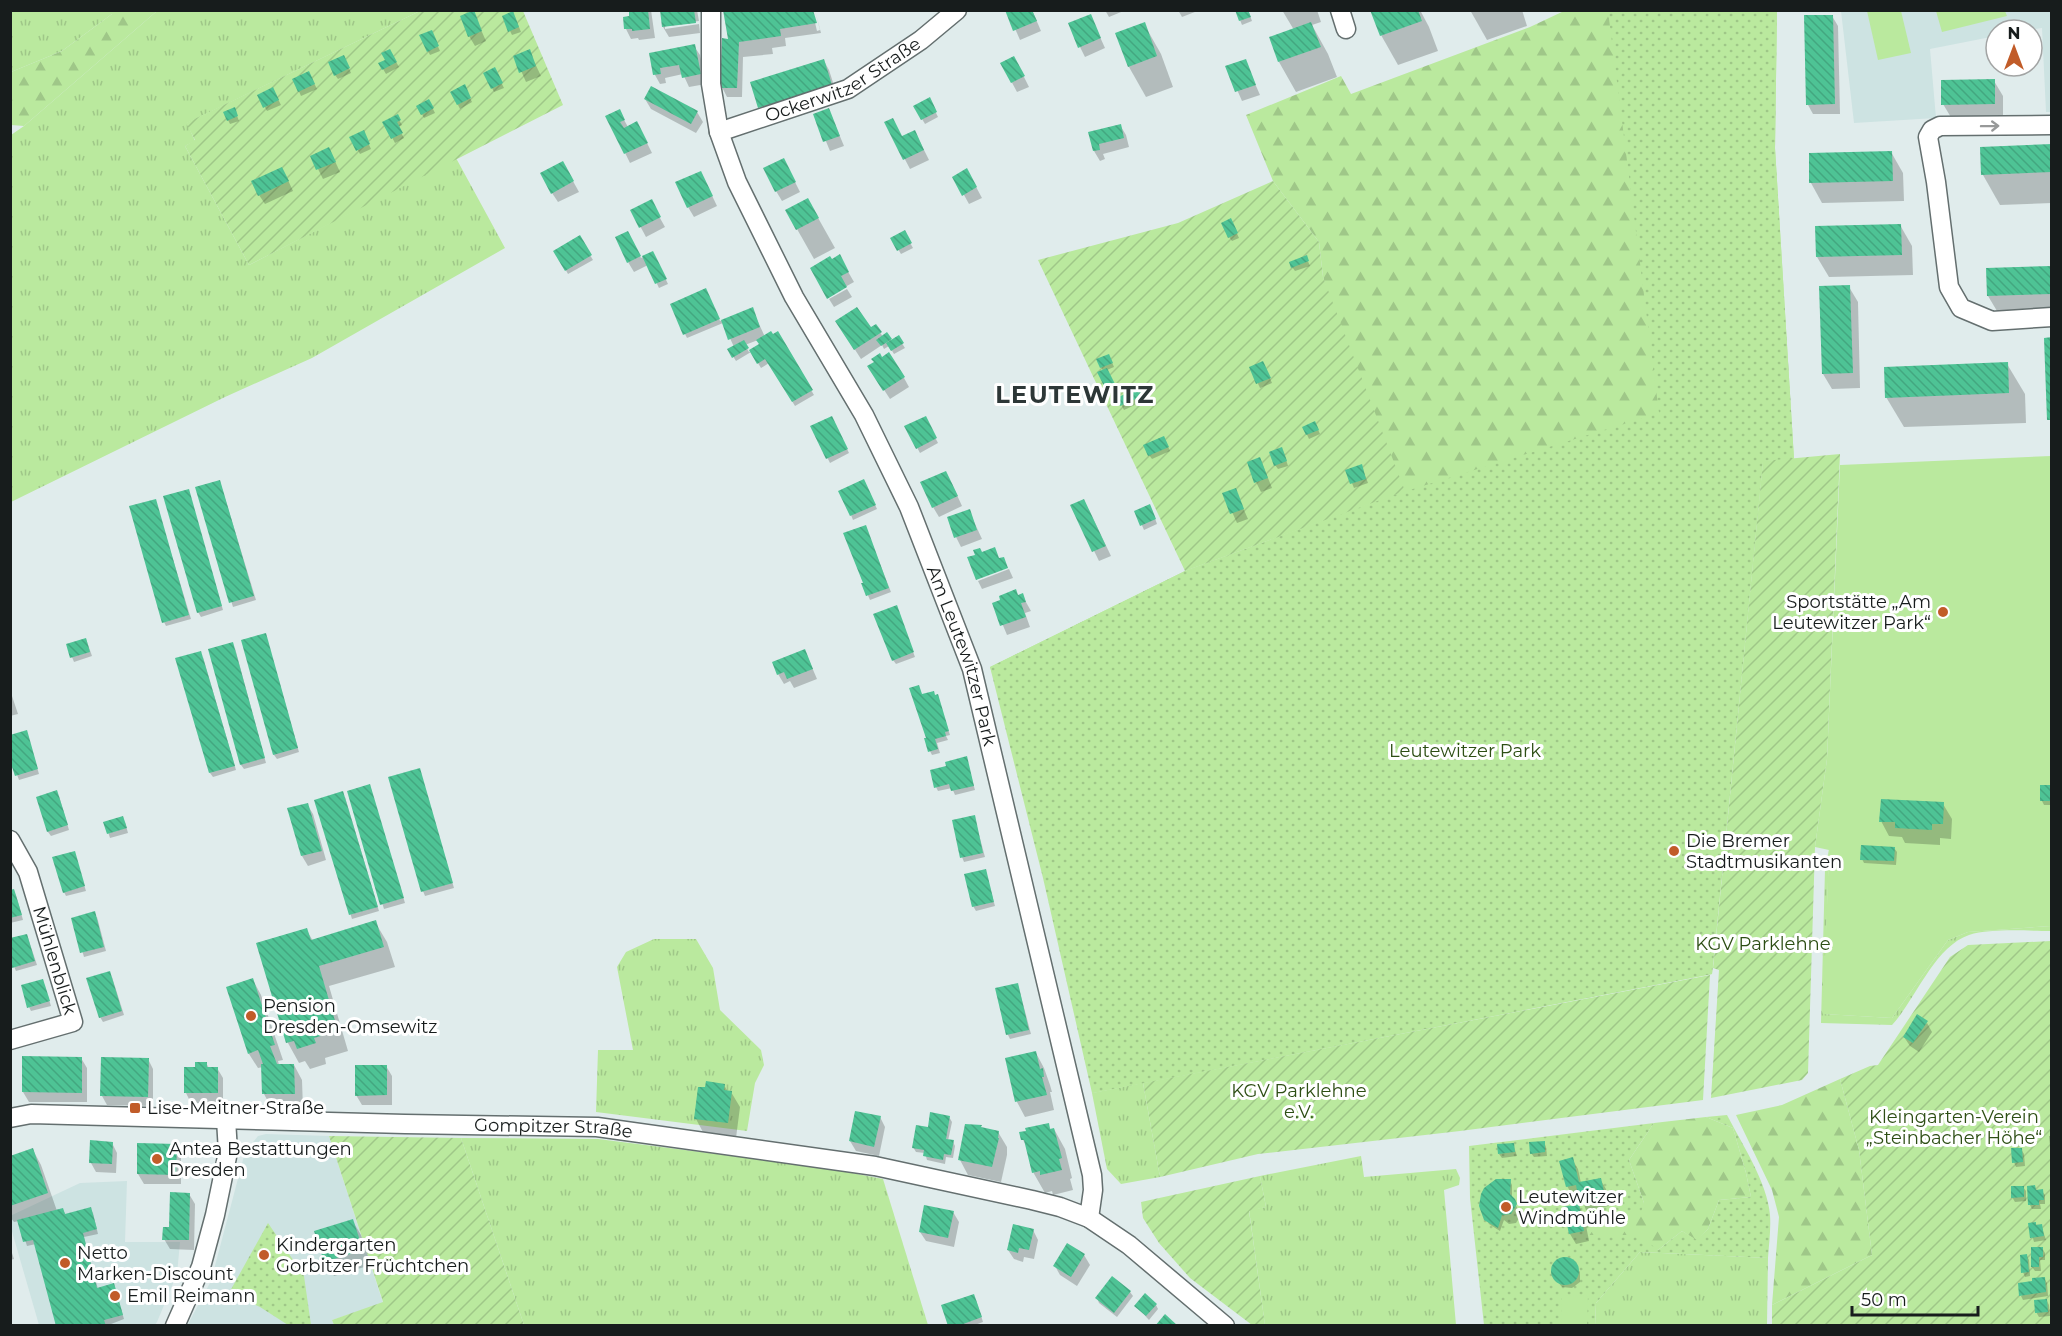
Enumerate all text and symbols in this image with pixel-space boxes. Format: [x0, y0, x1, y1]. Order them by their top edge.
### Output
north arrow [1984, 18, 2044, 78]
text: N [2008, 24, 2020, 43]
street label: Ockerwitzer Straße [762, 32, 925, 127]
one-way arrow [1980, 120, 2000, 132]
district label: LEUTEWITZ [995, 380, 1155, 409]
street label: Am Leutewitzer Park [922, 563, 1001, 748]
place label: Sportstätte „Am Leutewitzer Park“ [1772, 591, 1931, 634]
marker: Sportstätte „Am Leutewitzer Park“ [1936, 605, 1950, 619]
park label: Leutewitzer Park [1389, 740, 1541, 762]
place label: Die Bremer Stadtmusikanten [1686, 830, 1842, 873]
marker: Die Bremer Stadtmusikanten [1667, 844, 1681, 858]
street label: Mühlenblick [28, 904, 81, 1017]
park label: KGV Parklehne [1695, 933, 1831, 955]
place label: Pension Dresden-Omsewitz [263, 995, 437, 1038]
marker: Pension Dresden-Omsewitz [244, 1009, 258, 1023]
park label: KGV Parklehne e.V. [1231, 1080, 1367, 1123]
place label: Lise-Meitner-Straße [147, 1097, 324, 1119]
marker: Lise-Meitner-Straße [128, 1101, 142, 1115]
park label: Kleingarten-Verein „Steinbacher Höhe“ [1866, 1106, 2042, 1149]
street label: Gompitzer Straße [474, 1114, 634, 1143]
place label: Antea Bestattungen Dresden [169, 1138, 352, 1181]
marker: Antea Bestattungen Dresden [150, 1152, 164, 1166]
place label: Leutewitzer Windmühle [1518, 1186, 1626, 1229]
marker: Leutewitzer Windmühle [1499, 1200, 1513, 1214]
place label: Kindergarten Gorbitzer Früchtchen [276, 1234, 469, 1277]
place label: Netto Marken-Discount [77, 1242, 234, 1285]
marker: Kindergarten Gorbitzer Früchtchen [257, 1248, 271, 1262]
marker: Netto Marken-Discount [58, 1256, 72, 1270]
scale bar [1852, 1279, 1978, 1317]
place label: Emil Reimann [127, 1285, 255, 1307]
marker: Emil Reimann [108, 1289, 122, 1303]
text: 50 m [1861, 1289, 1907, 1311]

